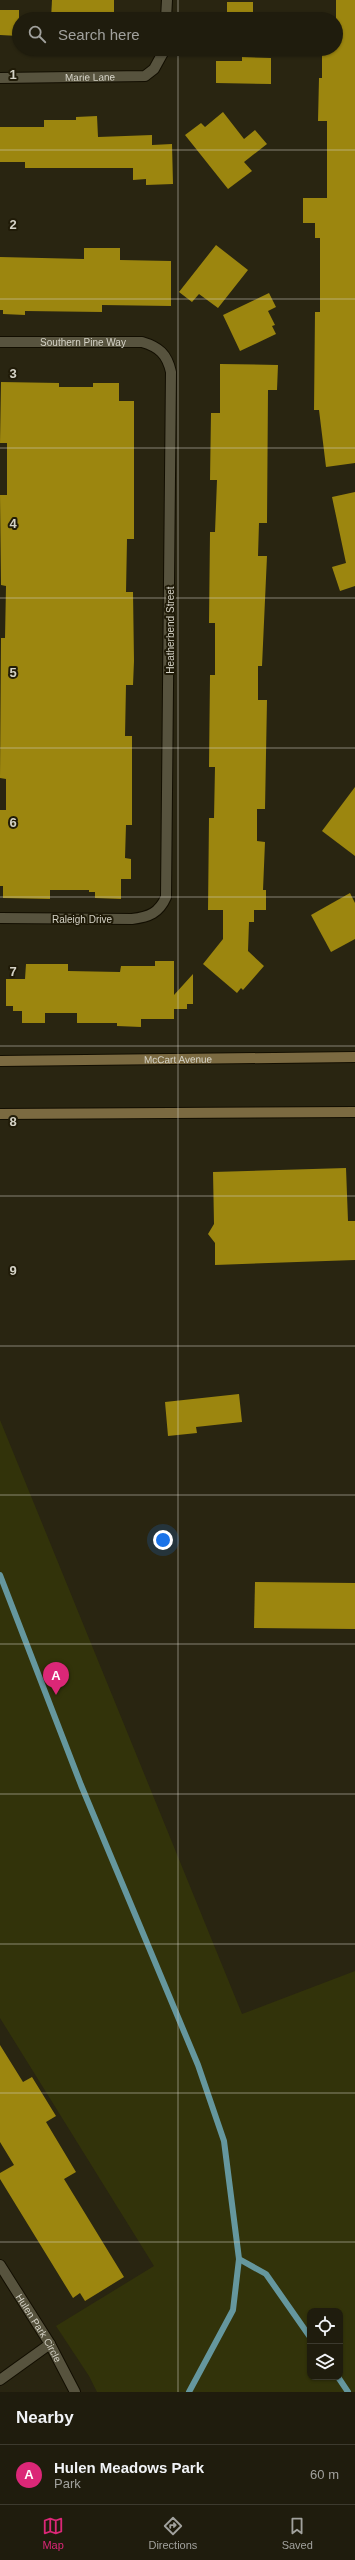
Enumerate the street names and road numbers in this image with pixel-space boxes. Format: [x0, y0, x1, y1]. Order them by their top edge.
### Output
street label: Marie Lane [65, 71, 116, 83]
street label: Southern Pine Way [40, 337, 126, 348]
street label: Heatherbend Street [165, 586, 176, 674]
street label: Raleigh Drive [52, 914, 112, 925]
street label: McCart Avenue [144, 1054, 213, 1065]
street label: Hulen Park Circle [14, 2292, 64, 2364]

